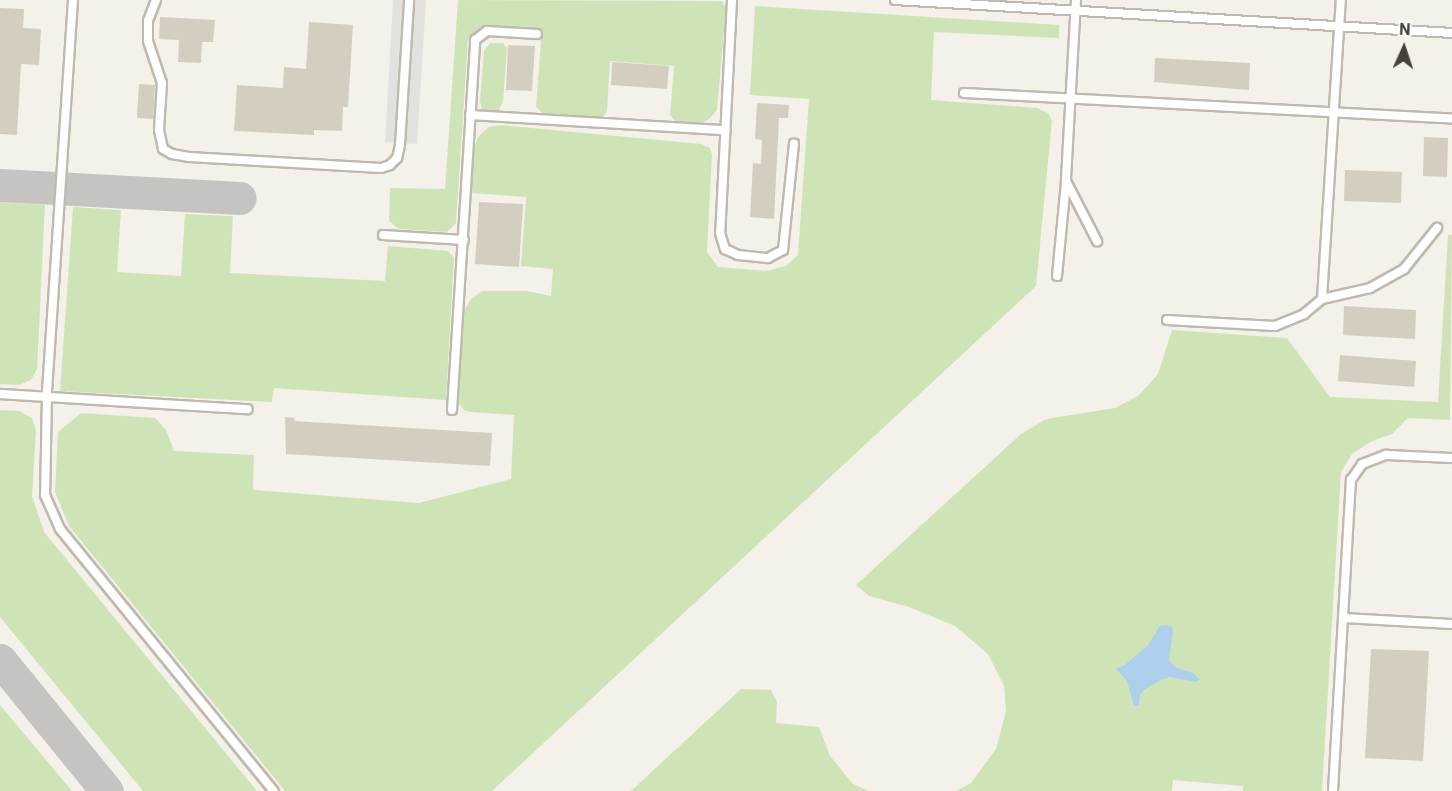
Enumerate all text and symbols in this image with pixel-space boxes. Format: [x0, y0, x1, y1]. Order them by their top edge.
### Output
north arrow [1374, 18, 1434, 78]
text: N [1399, 20, 1411, 39]

